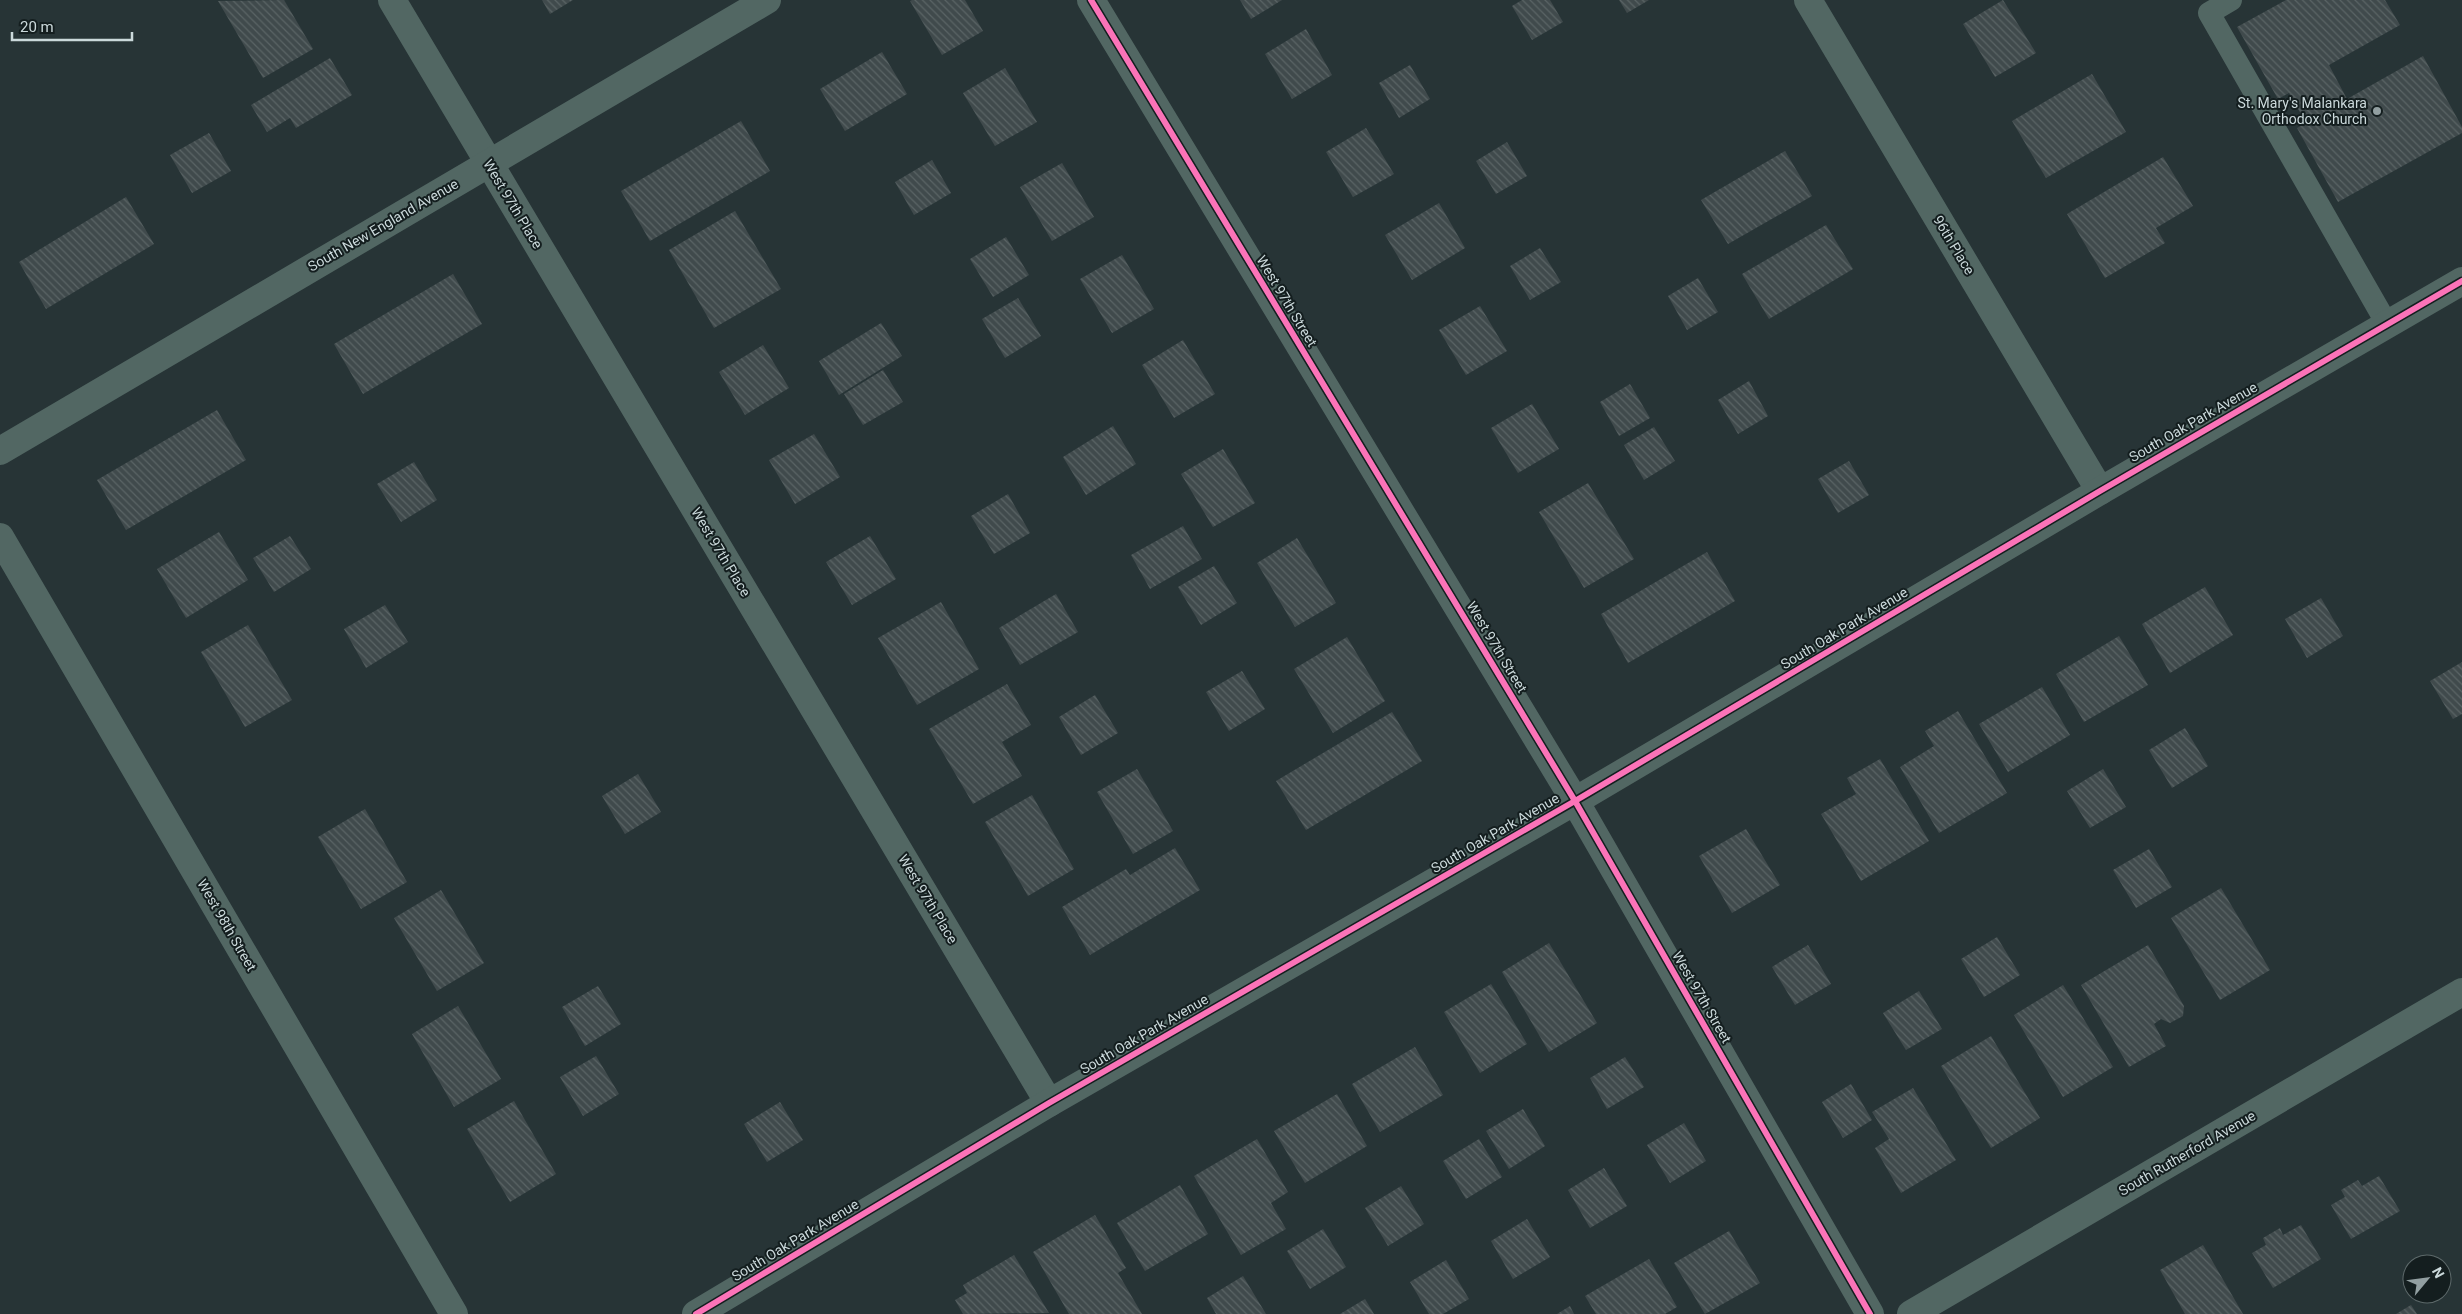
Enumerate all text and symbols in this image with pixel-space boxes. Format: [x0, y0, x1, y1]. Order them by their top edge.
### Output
scale bar [12, 10, 132, 42]
text: 20 m [20, 18, 54, 36]
place label: St. Mary's Malankara Orthodox Church [2238, 95, 2367, 127]
marker: St. Mary's Malankara Orthodox Church [2371, 105, 2383, 117]
street label: West 97th Place [480, 157, 546, 251]
street label: South New England Avenue [305, 175, 461, 275]
street label: 96th Place [1930, 213, 1978, 277]
street label: West 97th Street [1254, 253, 1321, 350]
street label: South Oak Park Avenue [2126, 379, 2260, 465]
street label: West 97th Place [688, 505, 754, 599]
street label: South Oak Park Avenue [1778, 584, 1910, 672]
street label: West 97th Street [1464, 599, 1531, 696]
street label: South Oak Park Avenue [1428, 790, 1562, 876]
street label: West 97th Place [895, 852, 961, 946]
street label: West 98th Street [194, 876, 260, 974]
street label: West 97th Street [1669, 948, 1735, 1046]
street label: South Oak Park Avenue [1077, 991, 1211, 1077]
street label: South Rutherford Avenue [2116, 1107, 2258, 1199]
street label: South Oak Park Avenue [729, 1196, 861, 1284]
north arrow [2402, 1254, 2452, 1304]
text: N [2429, 1264, 2448, 1281]

